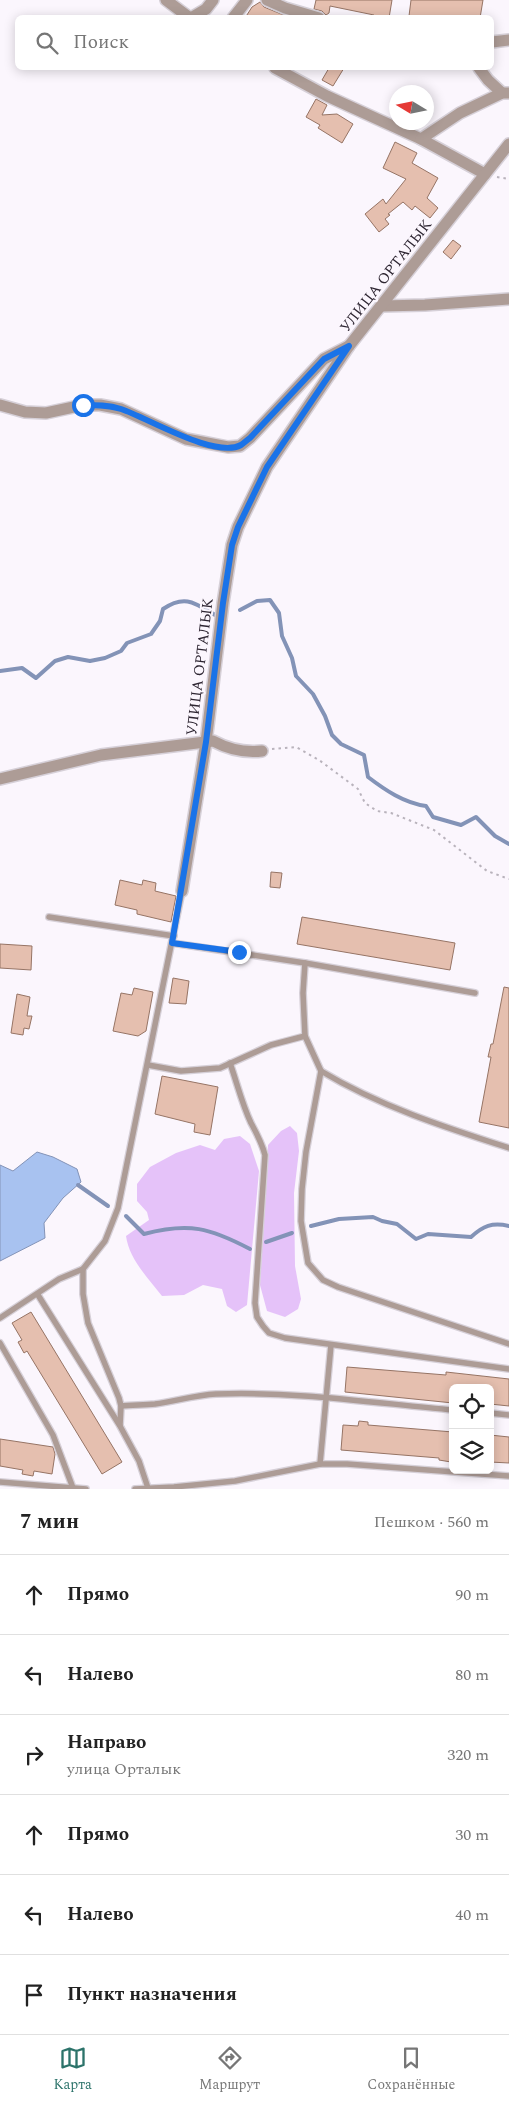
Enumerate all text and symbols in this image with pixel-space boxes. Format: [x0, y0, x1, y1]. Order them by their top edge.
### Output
search box [15, 15, 494, 70]
text: Поиск [73, 28, 129, 57]
icon: search [33, 29, 61, 57]
north arrow [389, 85, 434, 130]
street label: УЛИЦА ОРТАЛЫК [334, 214, 438, 338]
route start [72, 394, 95, 417]
street label: УЛИЦА ОРТАЛЫК [180, 597, 220, 737]
route end [228, 941, 251, 964]
map controls [449, 1384, 494, 1474]
button: locate [449, 1384, 494, 1429]
button: layers [449, 1429, 494, 1474]
text: 7 мин [20, 1506, 79, 1538]
text: Пешком · 560 m [374, 1510, 489, 1534]
text: Прямо [67, 1580, 129, 1609]
icon: ahead [20, 1581, 48, 1609]
text: 90 m [455, 1583, 489, 1607]
text: Налево [67, 1660, 134, 1689]
icon: left [20, 1661, 48, 1689]
text: 80 m [455, 1663, 489, 1687]
text: Направо [67, 1728, 146, 1757]
icon: right [20, 1741, 48, 1769]
text: 320 m [447, 1743, 489, 1767]
text: улица Орталык [67, 1757, 181, 1781]
text: Прямо [67, 1820, 129, 1849]
icon: ahead [20, 1821, 48, 1849]
text: 30 m [455, 1823, 489, 1847]
text: Налево [67, 1900, 134, 1929]
icon: left [20, 1901, 48, 1929]
text: 40 m [455, 1903, 489, 1927]
text: Пункт назначения [67, 1980, 237, 2009]
icon: arrive [20, 1981, 48, 2009]
tab: Карта [54, 2044, 92, 2095]
tab: Маршрут [199, 2044, 260, 2095]
tab: Сохранённые [367, 2044, 455, 2095]

